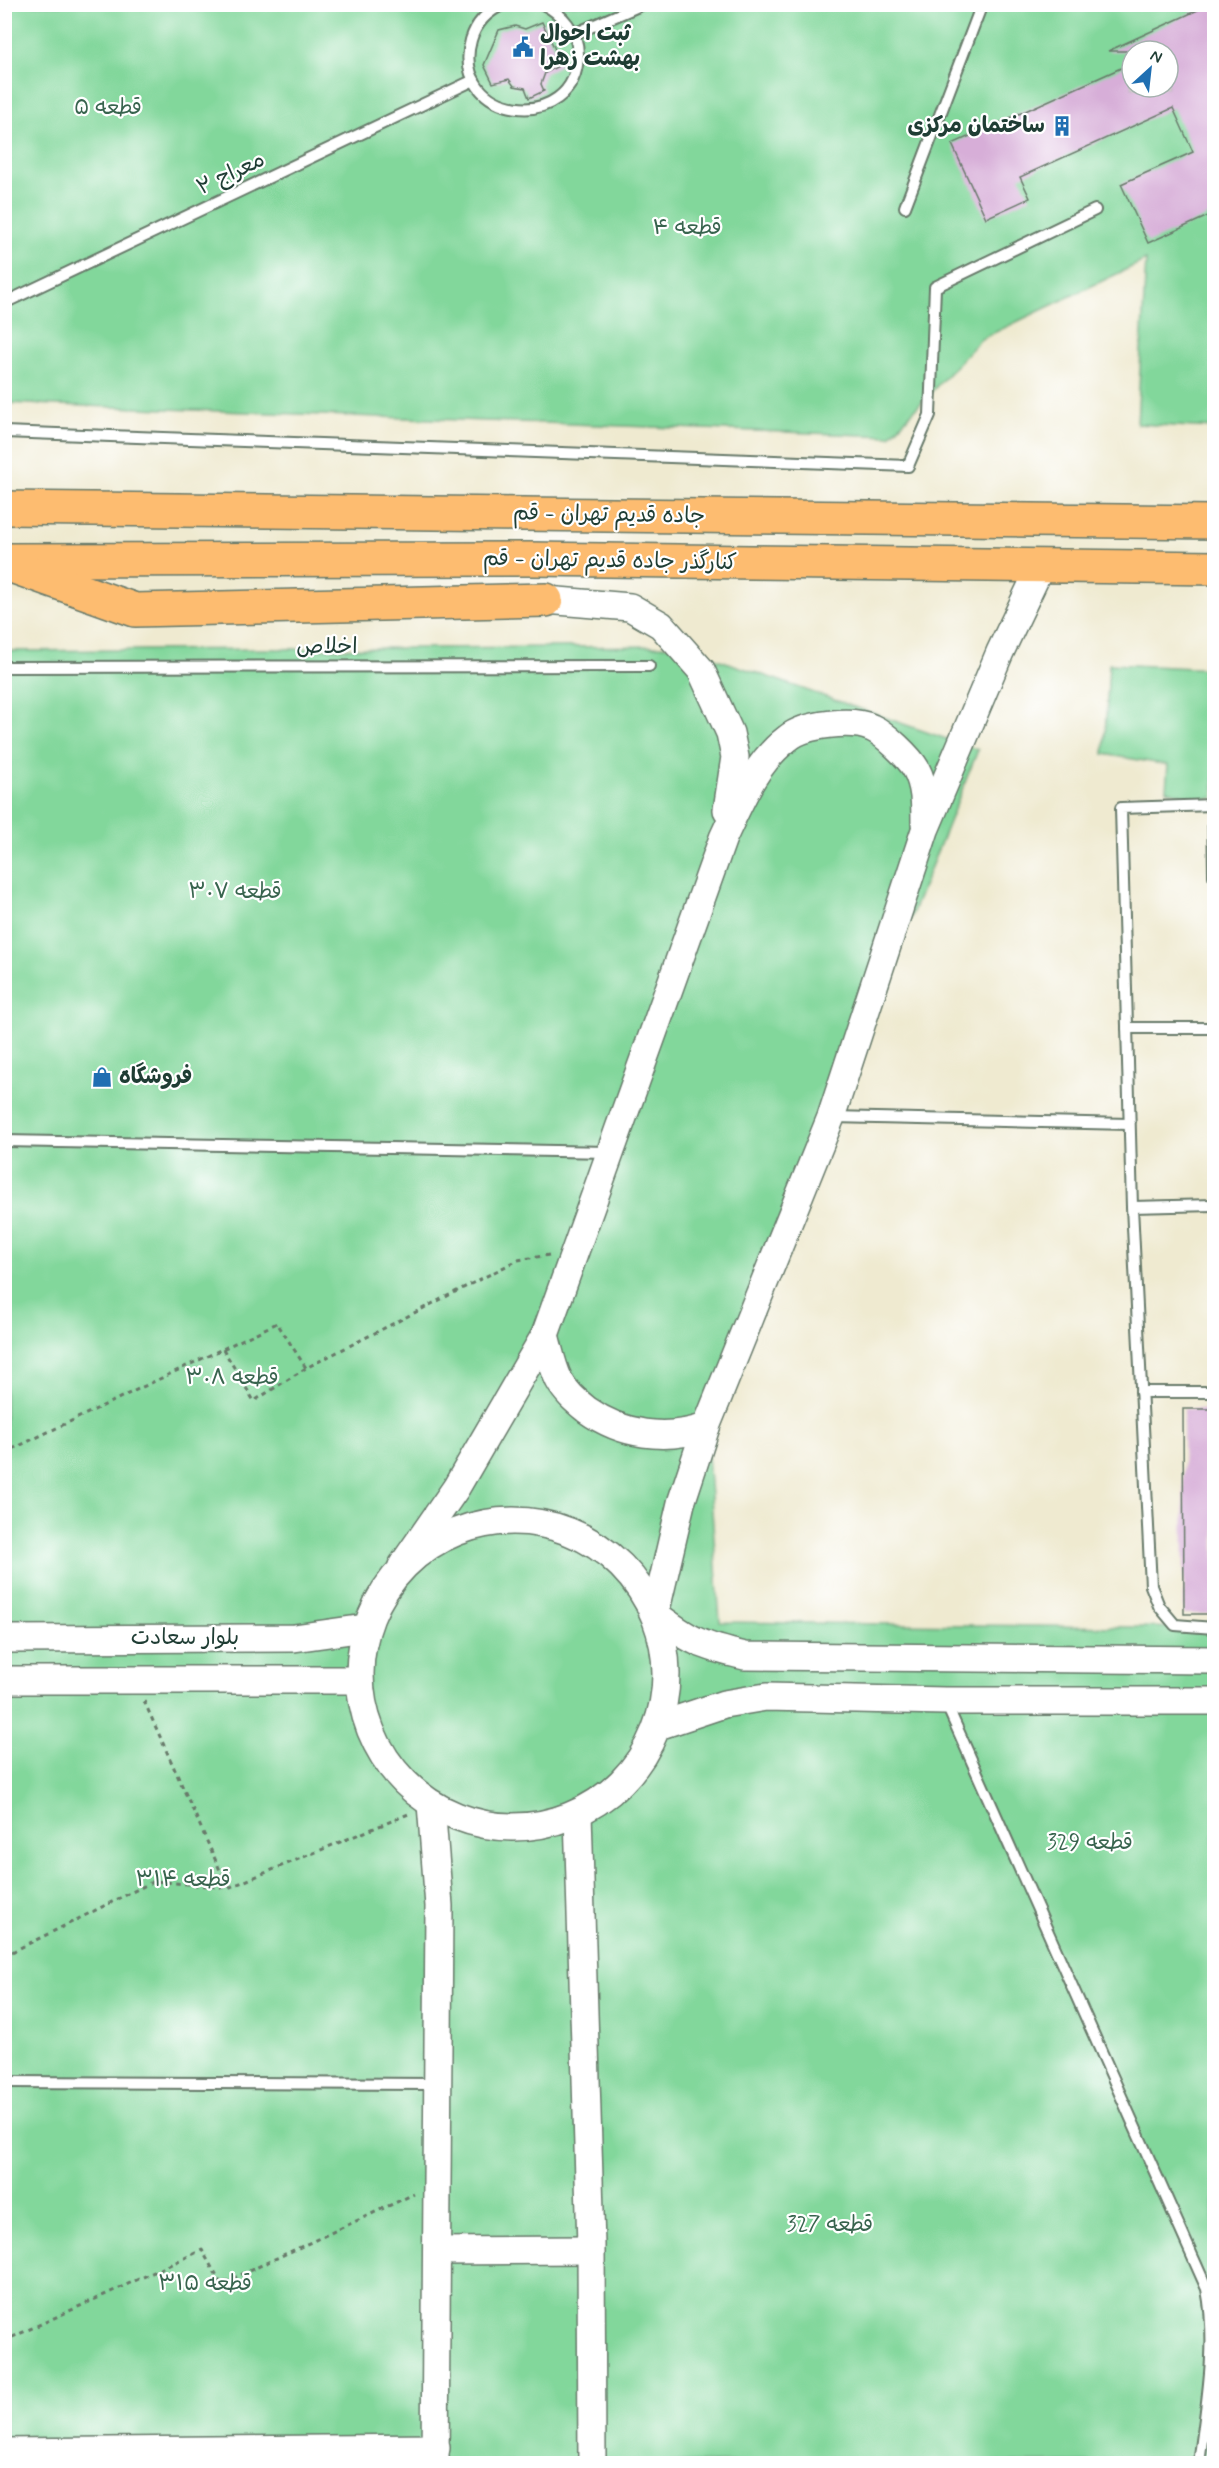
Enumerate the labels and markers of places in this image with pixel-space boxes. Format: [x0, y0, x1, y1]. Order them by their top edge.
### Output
place label: ثبت احوال بهشت زهرا [540, 20, 640, 73]
public building icon: ثبت احوال بهشت زهرا [511, 35, 535, 59]
place label: ساختمان مرکزی [908, 112, 1045, 140]
building icon: ساختمان مرکزی [1050, 114, 1074, 138]
place label: فروشگاه [119, 1062, 192, 1091]
shop icon: فروشگاه [90, 1065, 114, 1089]

